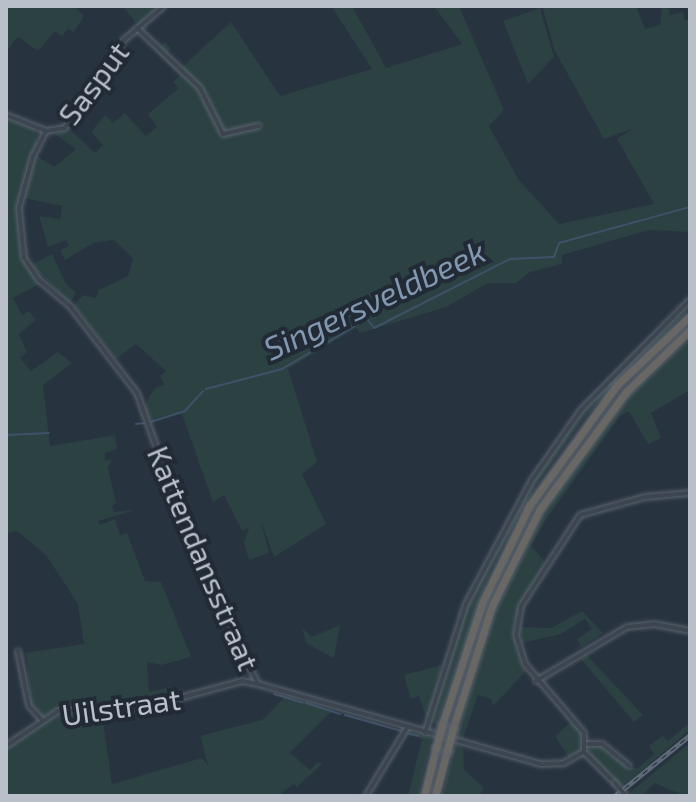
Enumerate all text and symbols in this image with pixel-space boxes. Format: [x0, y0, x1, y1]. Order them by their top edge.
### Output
street label: Sasput [50, 34, 136, 132]
water label: Singersveldbeek [257, 231, 491, 367]
street label: Kattendansstraat [141, 441, 267, 675]
street label: Uilstraat [59, 680, 183, 732]

